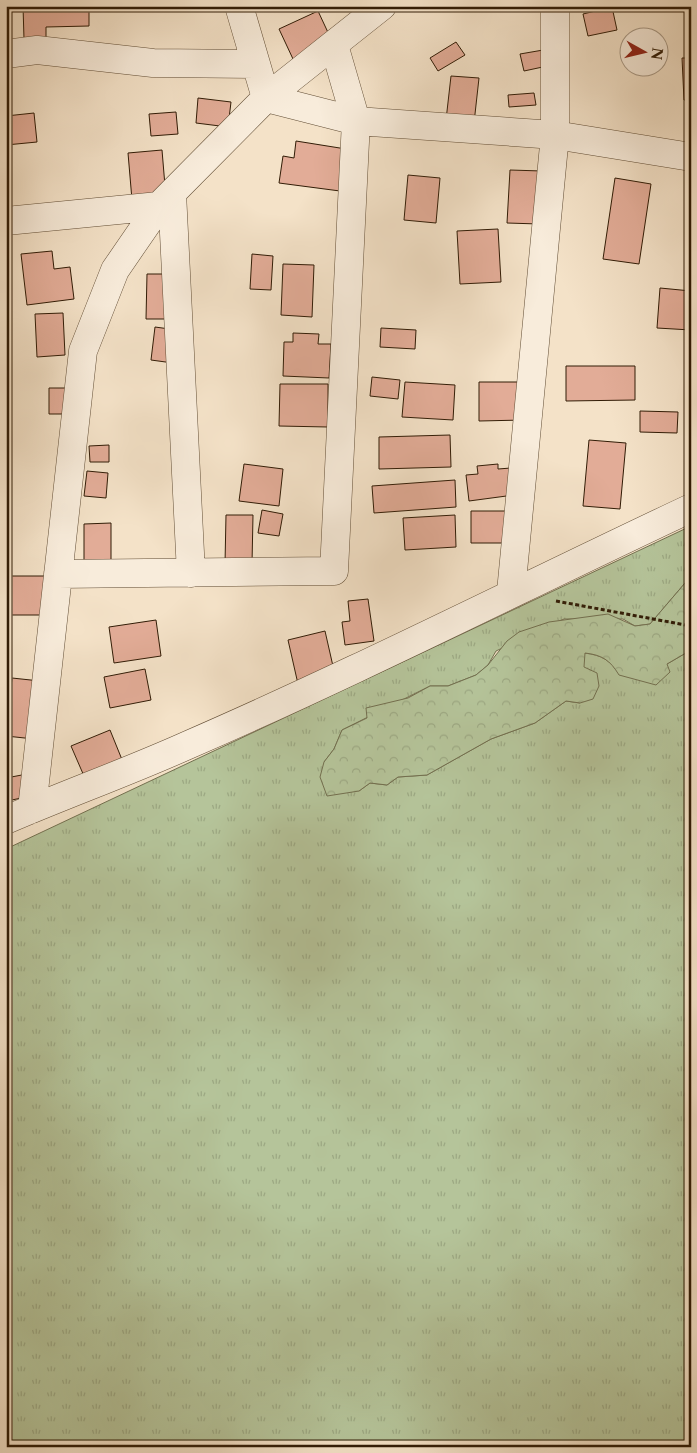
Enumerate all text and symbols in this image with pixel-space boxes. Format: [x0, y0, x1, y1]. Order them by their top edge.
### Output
north arrow [620, 28, 670, 78]
text: N [647, 47, 667, 61]

